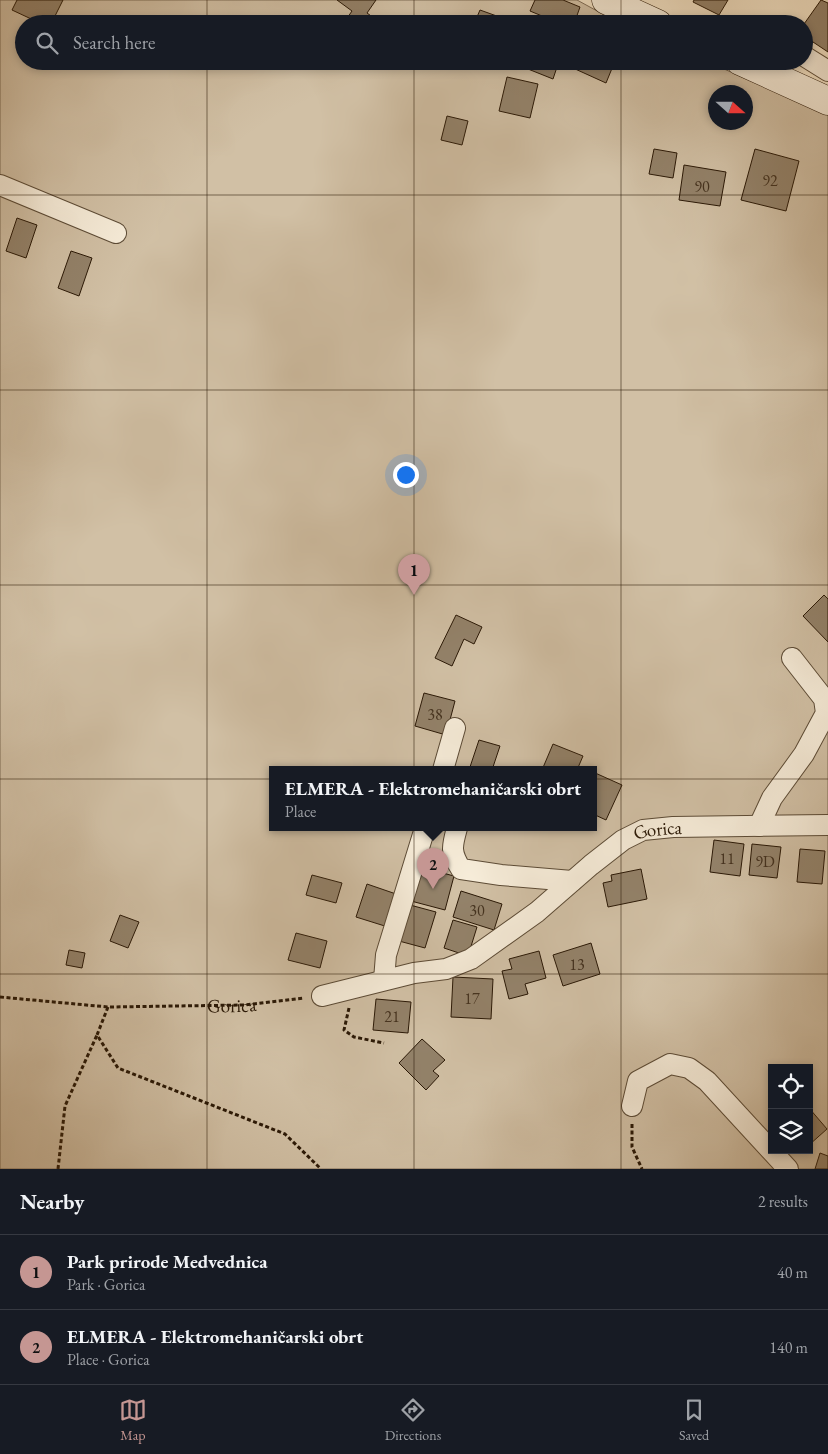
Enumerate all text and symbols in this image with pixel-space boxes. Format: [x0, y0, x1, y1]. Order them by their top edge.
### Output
search box [15, 15, 813, 70]
icon: search [33, 29, 61, 57]
text: Search here [73, 30, 155, 55]
north arrow [708, 85, 753, 130]
house number: 92 [762, 170, 778, 191]
house number: 90 [694, 176, 710, 197]
your location [393, 462, 419, 488]
pin: 1 [398, 554, 430, 595]
house number: 38 [427, 704, 443, 725]
popup [269, 766, 597, 831]
text: ELMERA - Elektromehaničarski obrt [285, 776, 581, 801]
text: Place [285, 801, 316, 822]
street label: Gorica [628, 815, 682, 846]
pin: 2 [417, 848, 449, 889]
house number: 11 [719, 848, 735, 869]
house number: 9D [755, 851, 775, 872]
house number: 30 [469, 900, 485, 921]
house number: 13 [569, 954, 585, 975]
house number: 17 [464, 988, 480, 1009]
street label: Gorica [207, 992, 258, 1019]
house number: 21 [384, 1006, 400, 1027]
map controls [768, 1064, 813, 1154]
button: locate [768, 1064, 813, 1109]
button: layers [768, 1109, 813, 1154]
text: Nearby [20, 1188, 84, 1215]
text: 2 results [758, 1191, 808, 1212]
text: Park prirode Medvednica [67, 1249, 267, 1274]
text: 1 [32, 1262, 40, 1283]
text: 40 m [777, 1262, 808, 1283]
text: Park · Gorica [67, 1274, 145, 1295]
text: ELMERA - Elektromehaničarski obrt [67, 1324, 363, 1349]
text: 2 [32, 1337, 40, 1358]
text: 140 m [769, 1337, 808, 1358]
text: Place · Gorica [67, 1349, 150, 1370]
tab: Map [119, 1396, 147, 1444]
tab: Directions [385, 1396, 441, 1444]
tab: Saved [679, 1396, 709, 1444]

